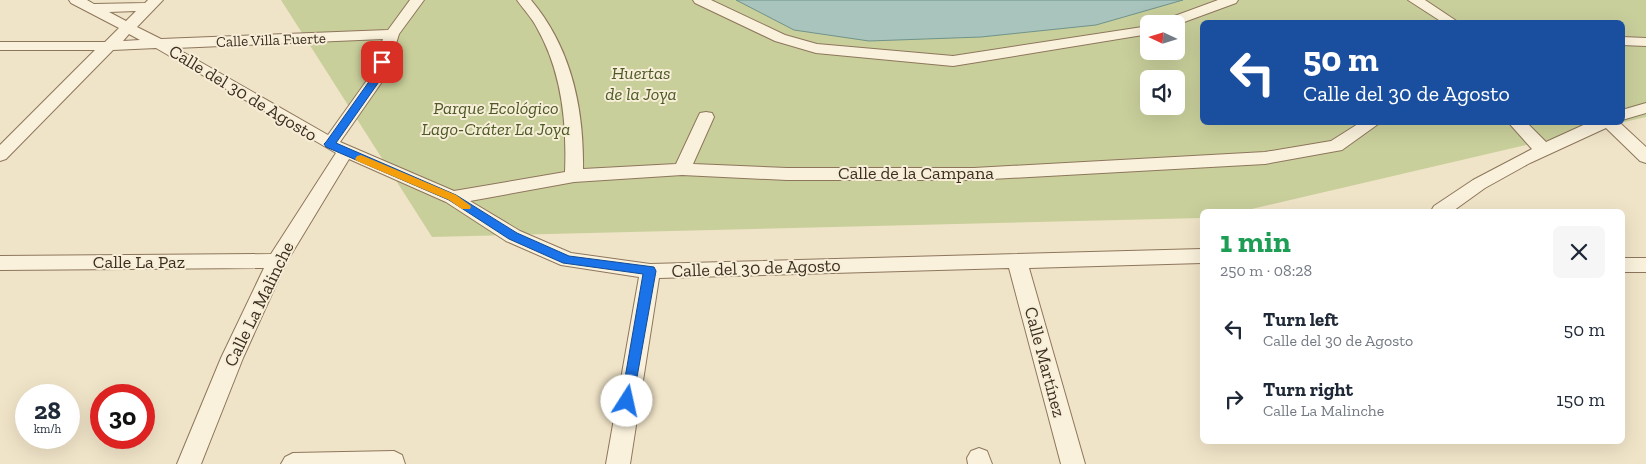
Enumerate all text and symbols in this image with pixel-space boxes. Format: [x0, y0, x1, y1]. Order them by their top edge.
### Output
north arrow [1140, 15, 1185, 60]
map controls [1140, 15, 1185, 115]
street label: Calle Villa Fuerte [216, 29, 326, 51]
text: 50 m [1303, 38, 1379, 80]
street label: Calle del 30 de Agosto [165, 40, 321, 146]
icon: left [1220, 40, 1285, 105]
pin [361, 41, 403, 83]
icon: arrive [368, 48, 396, 76]
park label: Huertas de la Joya [605, 62, 677, 105]
button: sound [1140, 70, 1185, 115]
text: Calle del 30 de Agosto [1303, 80, 1510, 107]
park label: Parque Ecológico Lago-Cráter La Joya [422, 97, 570, 140]
street label: Calle de la Campana [838, 162, 994, 184]
text: 1 min [1220, 224, 1291, 260]
button: close [1553, 226, 1605, 278]
street label: Calle La Malinche [219, 238, 299, 370]
street label: Calle La Paz [93, 251, 185, 273]
street label: Calle del 30 de Agosto [671, 254, 841, 282]
text: 250 m · 08:28 [1220, 261, 1312, 280]
street label: Calle Martínez [1020, 304, 1070, 420]
text: Turn left [1263, 308, 1338, 331]
icon: left [1220, 315, 1248, 343]
text: 50 m [1564, 318, 1605, 341]
text: Calle del 30 de Agosto [1263, 331, 1413, 350]
position arrow [600, 374, 652, 426]
text: Turn right [1263, 378, 1353, 401]
speed limit sign: 30 [90, 384, 155, 449]
icon: right [1220, 385, 1248, 413]
text: 150 m [1556, 388, 1605, 411]
text: 28 [34, 395, 61, 425]
text: Calle La Malinche [1263, 401, 1384, 420]
text: km/h [34, 422, 61, 436]

